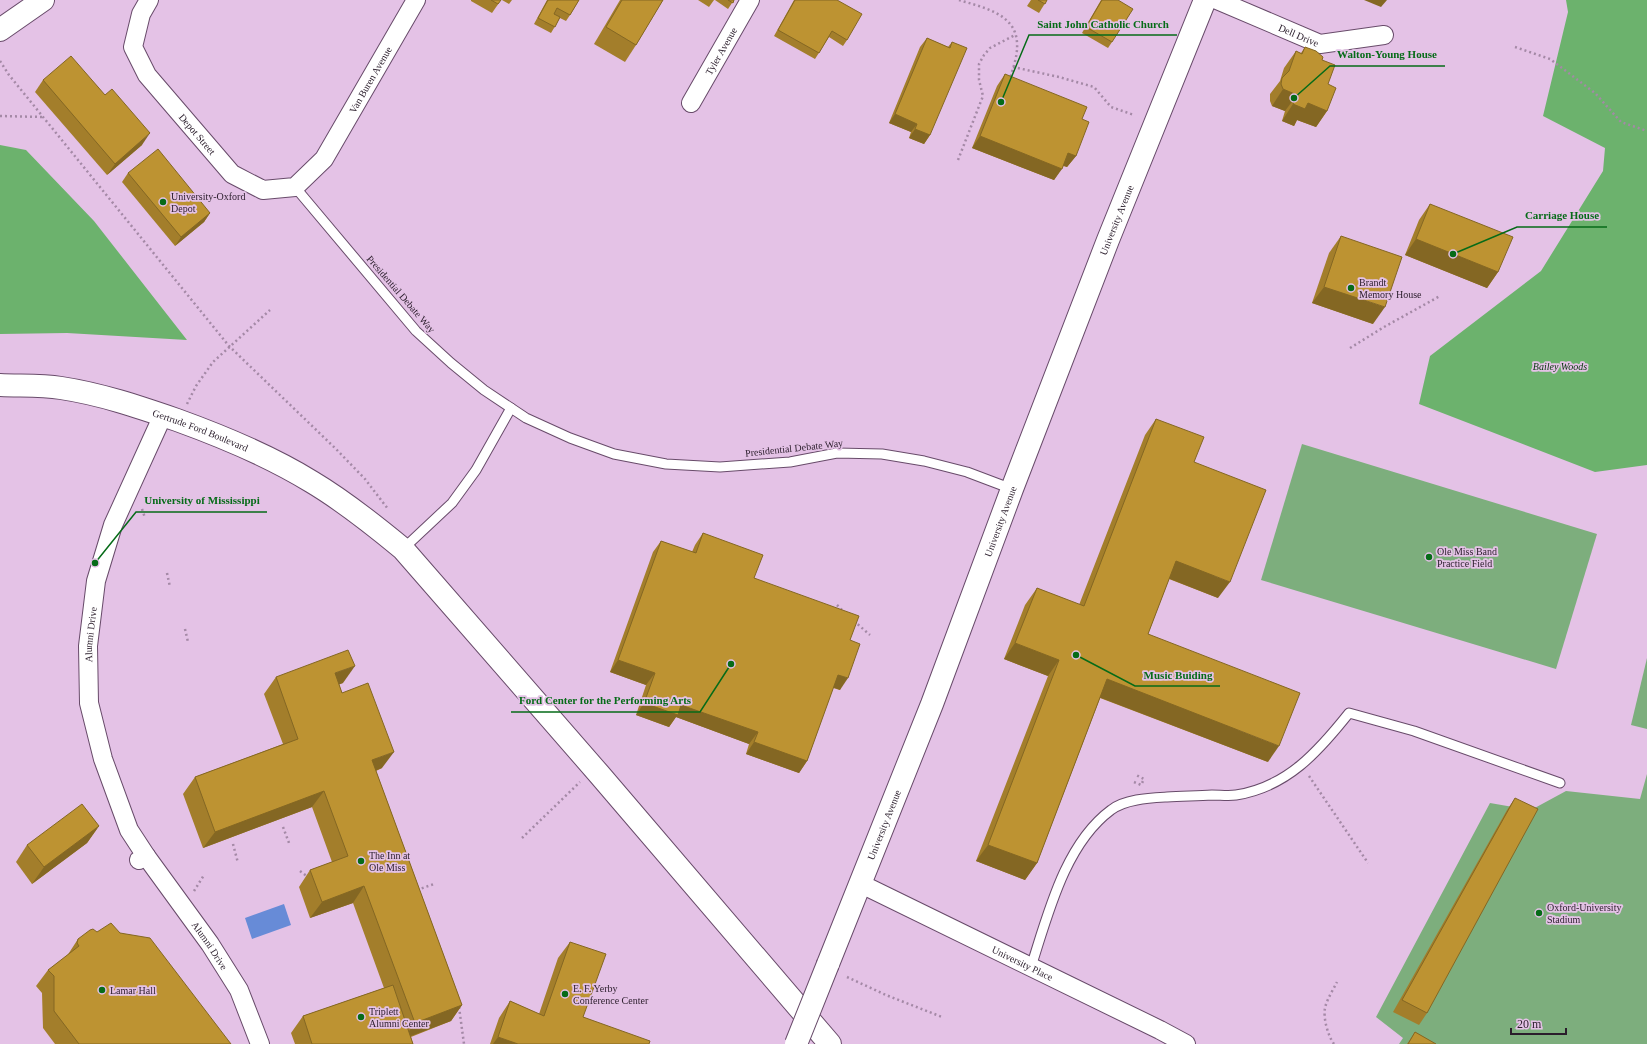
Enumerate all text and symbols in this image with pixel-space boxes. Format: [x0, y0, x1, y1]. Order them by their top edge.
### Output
callout: Saint John Catholic Church [1029, 12, 1177, 35]
text: Saint John Catholic Church [1037, 18, 1169, 30]
street label: Dell Drive [1277, 22, 1321, 49]
street label: Tyler Avenue [703, 25, 739, 77]
callout: Walton-Young House [1330, 43, 1445, 66]
street label: Van Buren Avenue [346, 44, 394, 115]
text: Walton-Young House [1337, 48, 1437, 60]
street label: Depot Street [177, 111, 218, 157]
street label: University Avenue [1097, 183, 1135, 257]
place label: University-Oxford Depot [171, 191, 245, 214]
marker: University-Oxford Depot [158, 197, 168, 207]
callout: Carriage House [1517, 204, 1607, 227]
text: Carriage House [1525, 209, 1599, 221]
street label: Presidential Debate Way [365, 253, 437, 335]
place label: Brandt Memory House [1359, 277, 1422, 300]
marker: Brandt Memory House [1346, 283, 1356, 293]
park label: Bailey Woods [1533, 361, 1587, 372]
street label: Gertrude Ford Boulevard [151, 407, 250, 453]
street label: Presidential Debate Way [744, 437, 844, 459]
street label: University Avenue [982, 484, 1018, 558]
callout: University of Mississippi [136, 489, 267, 512]
text: University of Mississippi [144, 494, 260, 506]
place label: Ole Miss Band Practice Field [1437, 546, 1497, 569]
marker: Ole Miss Band Practice Field [1424, 552, 1434, 562]
street label: Alumni Drive [82, 606, 98, 663]
callout: Music Buiding [1135, 663, 1220, 686]
text: Music Buiding [1144, 669, 1213, 681]
callout: Ford Center for the Performing Arts [511, 689, 700, 712]
text: Ford Center for the Performing Arts [519, 694, 692, 706]
street label: University Avenue [865, 788, 903, 861]
place label: The Inn at Ole Miss [369, 850, 410, 873]
marker: The Inn at Ole Miss [356, 856, 366, 866]
place label: Oxford-University Stadium [1547, 902, 1621, 925]
marker: Oxford-University Stadium [1534, 908, 1544, 918]
street label: Alumni Drive [190, 919, 230, 972]
street label: University Place [990, 943, 1055, 983]
place label: E. F. Yerby Conference Center [573, 983, 649, 1006]
marker: Lamar Hall [97, 985, 107, 995]
place label: Lamar Hall [110, 985, 156, 996]
marker: E. F. Yerby Conference Center [560, 989, 570, 999]
place label: Triplett Alumni Center [369, 1006, 429, 1029]
scale bar [1511, 1010, 1566, 1036]
marker: Triplett Alumni Center [356, 1012, 366, 1022]
text: 20 m [1517, 1017, 1542, 1031]

